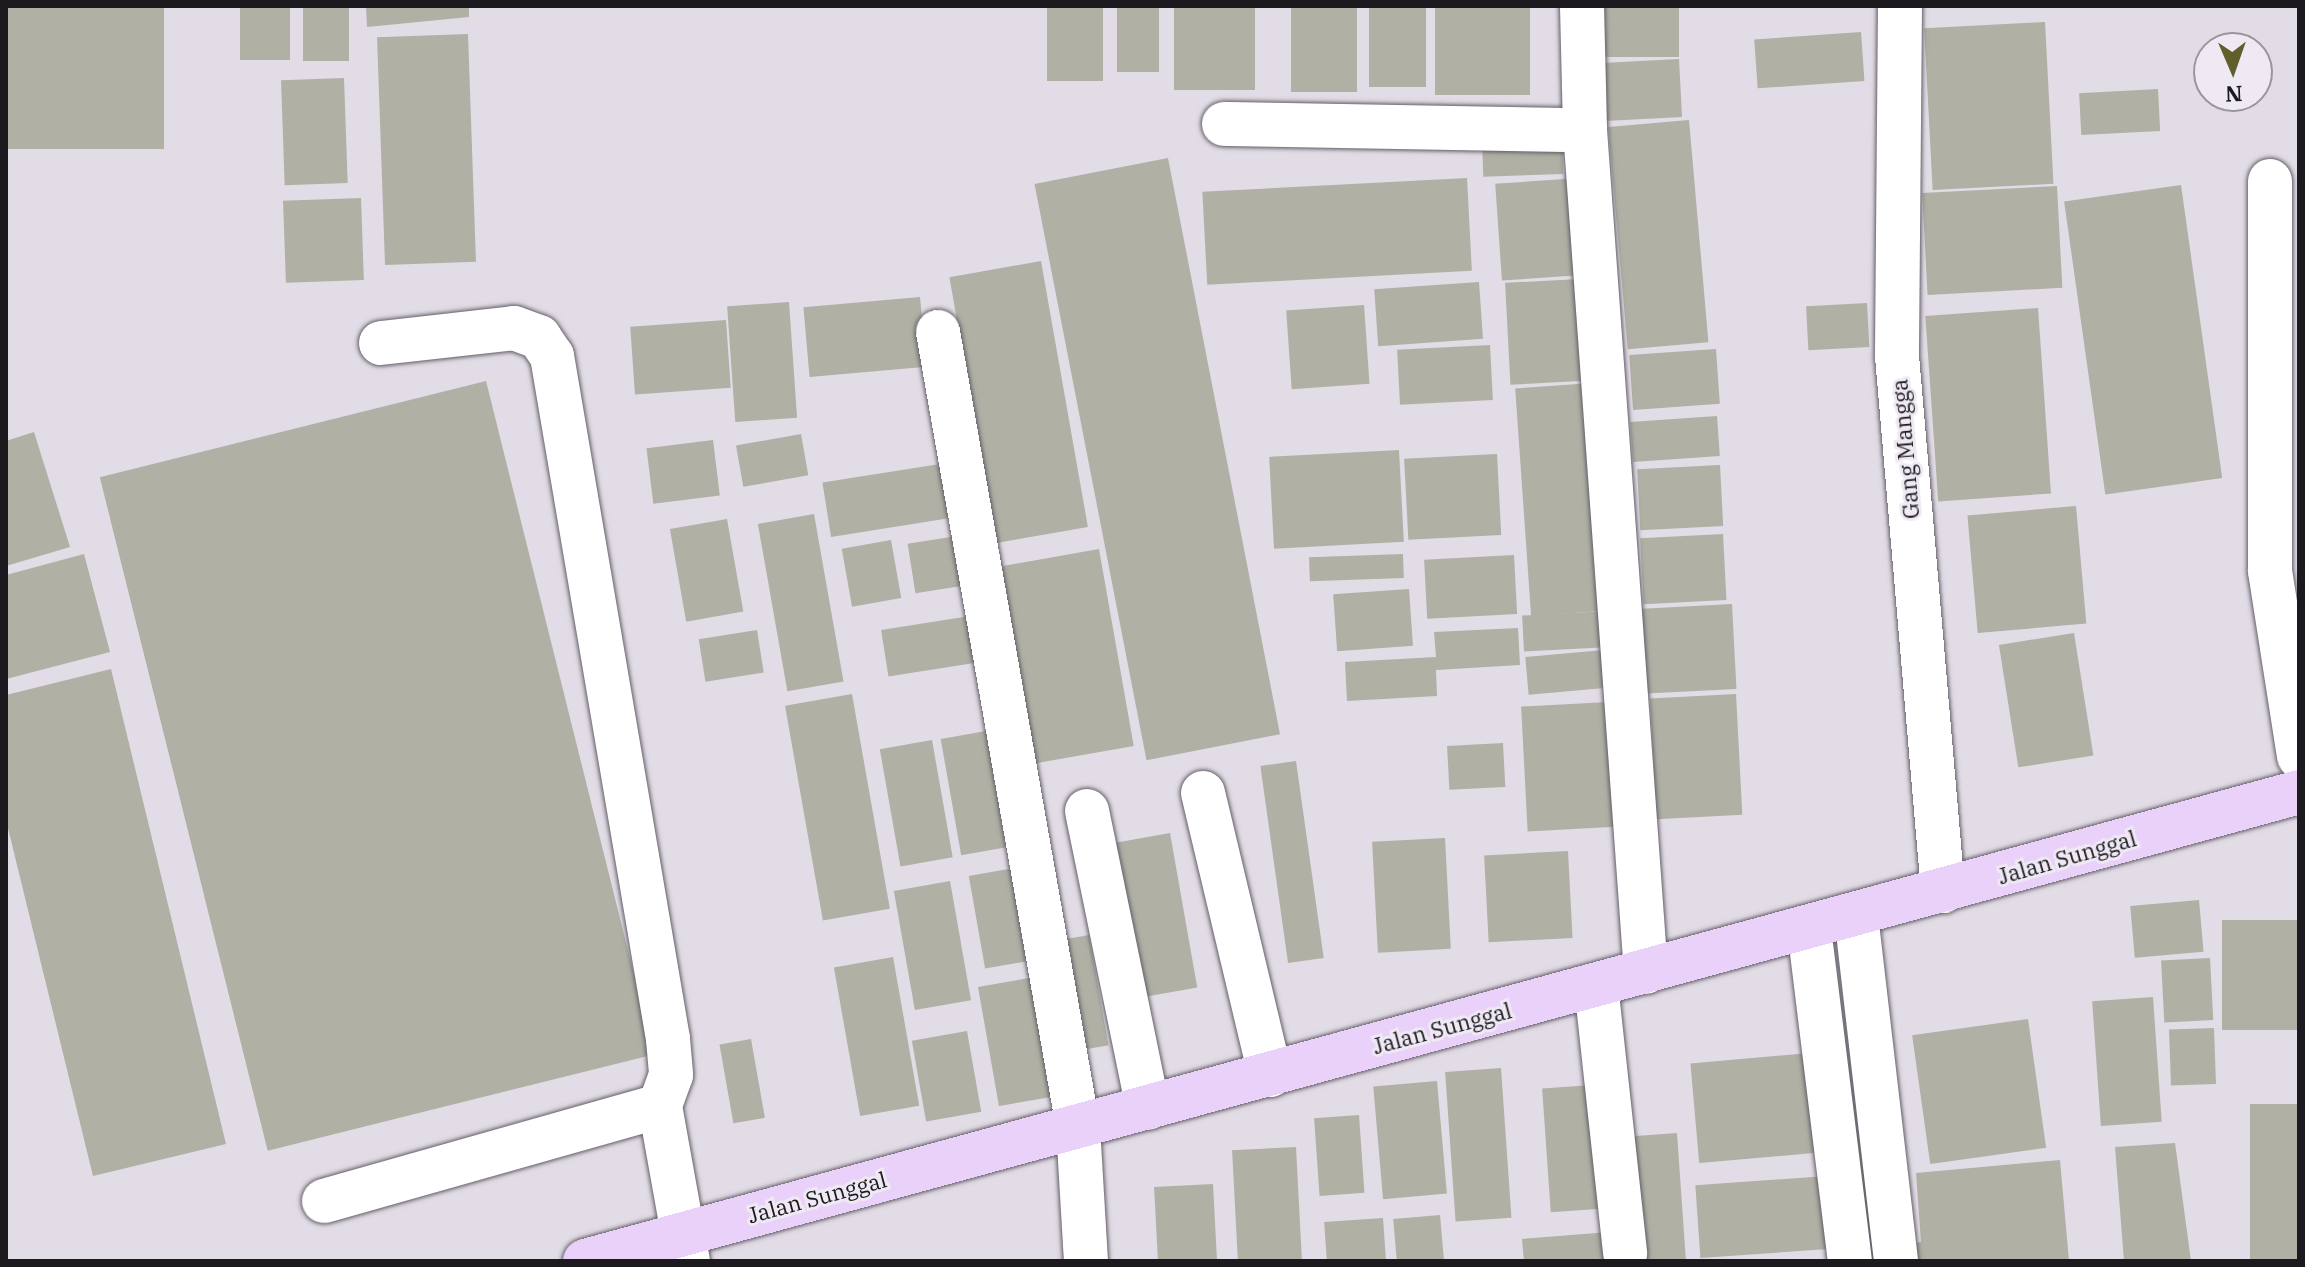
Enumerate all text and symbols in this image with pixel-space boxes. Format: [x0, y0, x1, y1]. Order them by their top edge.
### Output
north arrow [2193, 32, 2273, 112]
text: N [2225, 80, 2243, 109]
street label: Gang Mangga [1886, 378, 1924, 520]
street label: Jalan Sunggal [1995, 825, 2139, 889]
street label: Jalan Sunggal [1370, 997, 1514, 1059]
street label: Jalan Sunggal [745, 1166, 889, 1228]

